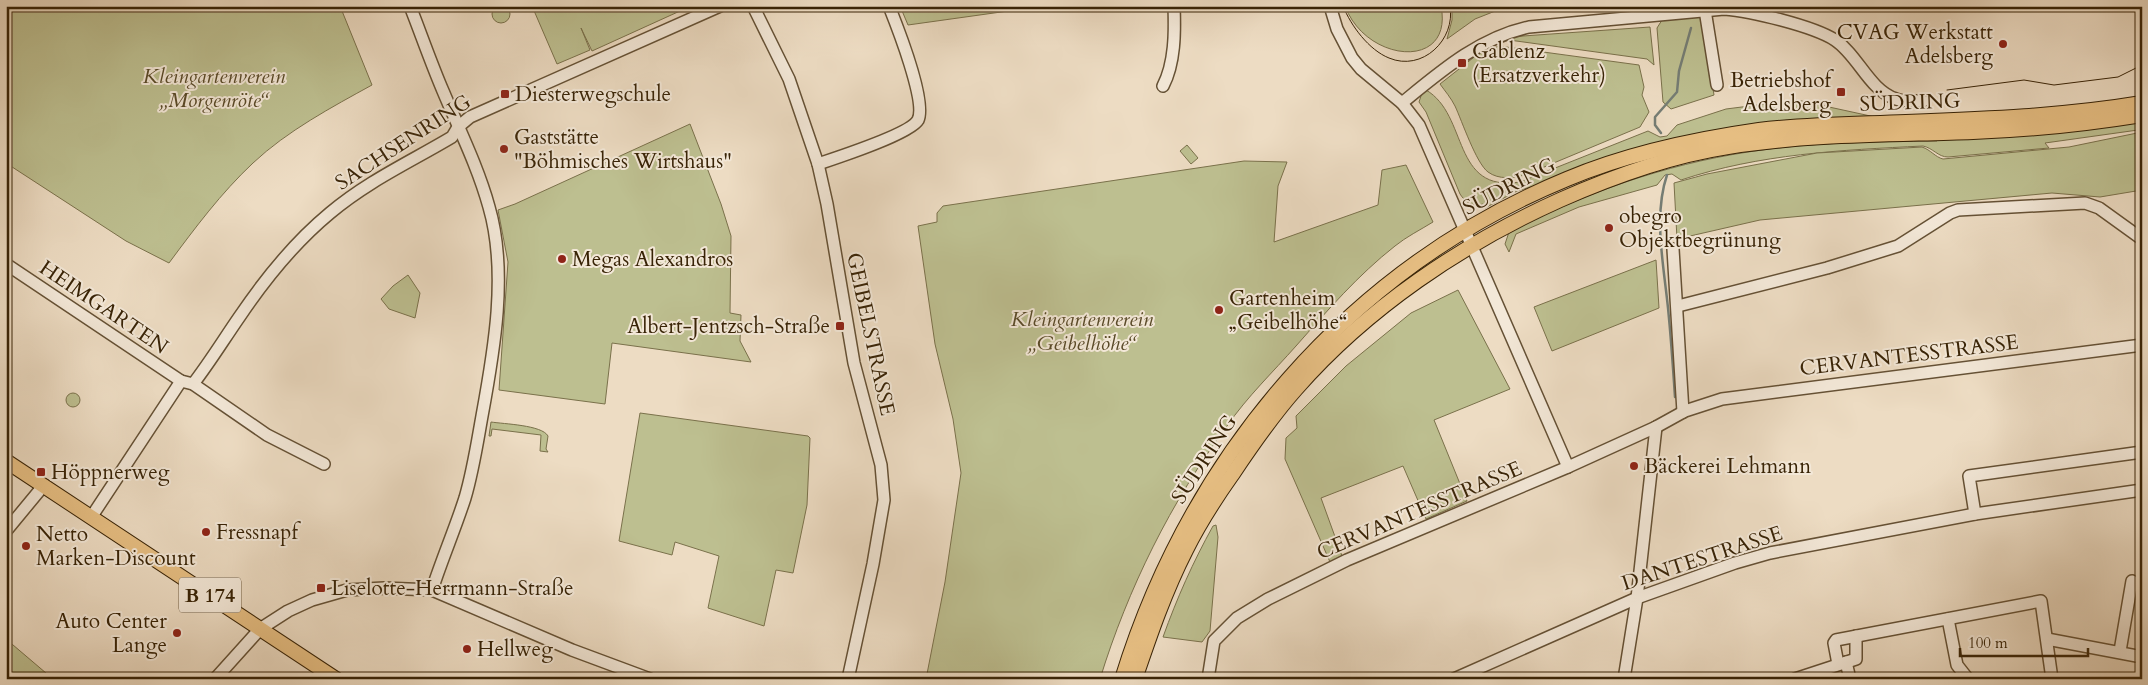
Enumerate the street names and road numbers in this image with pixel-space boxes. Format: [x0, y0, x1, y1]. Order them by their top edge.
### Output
street label: SÜDRING [1859, 86, 1961, 119]
street label: SACHSENRING [330, 87, 477, 197]
street label: SÜDRING [1458, 150, 1561, 222]
street label: GEIBELSTRASSE [839, 250, 902, 418]
street label: HEIMGARTEN [33, 253, 174, 361]
street label: CERVANTESSTRASSE [1798, 328, 2020, 383]
street label: SÜDRING [1165, 409, 1244, 510]
street label: CERVANTESSTRASSE [1312, 454, 1526, 567]
street label: DANTESTRASSE [1618, 519, 1786, 598]
road number: B 174 [179, 578, 241, 612]

